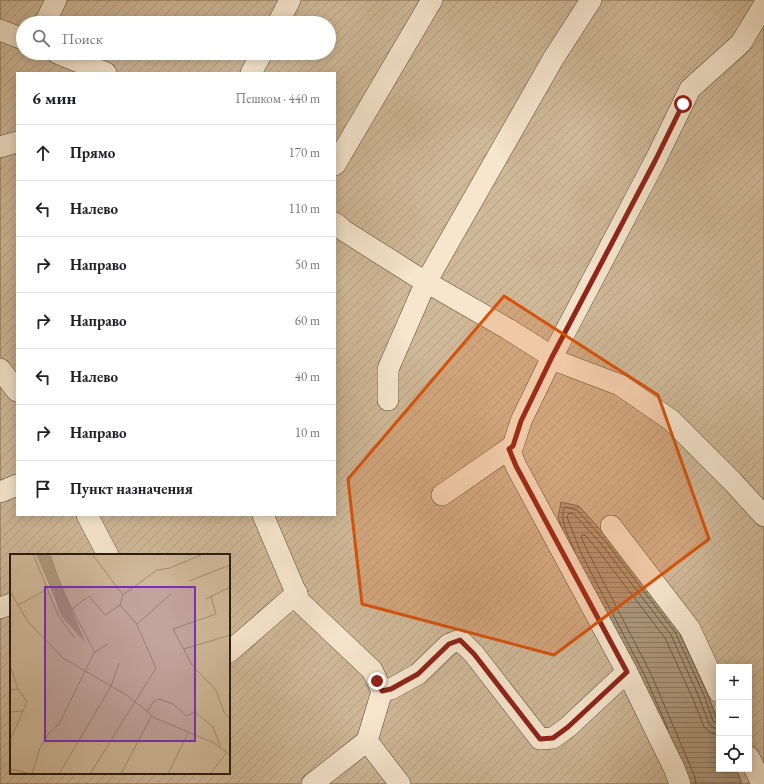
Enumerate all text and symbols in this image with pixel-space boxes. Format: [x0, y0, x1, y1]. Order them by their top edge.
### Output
search box [16, 16, 336, 60]
icon: search [30, 27, 52, 49]
text: Поиск [62, 29, 103, 48]
text: 6 мин [32, 87, 76, 109]
text: Пешком · 440 m [236, 90, 320, 107]
route start [674, 95, 692, 113]
icon: ahead [32, 142, 54, 164]
text: Прямо [70, 143, 115, 162]
text: 170 m [289, 144, 320, 161]
icon: left [32, 198, 54, 220]
text: Налево [70, 199, 118, 218]
text: 110 m [289, 200, 320, 217]
icon: right [32, 254, 54, 276]
text: Направо [70, 255, 127, 274]
text: 50 m [295, 256, 320, 273]
icon: right [32, 310, 54, 332]
text: Направо [70, 311, 127, 330]
text: 60 m [295, 312, 320, 329]
icon: left [32, 366, 54, 388]
text: Налево [70, 367, 118, 386]
text: 40 m [295, 368, 320, 385]
icon: right [32, 422, 54, 444]
text: Направо [70, 423, 127, 442]
text: 10 m [295, 424, 320, 441]
icon: arrive [32, 478, 54, 500]
text: Пункт назначения [70, 479, 193, 498]
inset map [10, 554, 230, 774]
map controls [716, 664, 752, 772]
button: + [716, 664, 752, 700]
route end [368, 672, 386, 690]
button: − [716, 700, 752, 736]
button: locate [716, 736, 752, 772]

